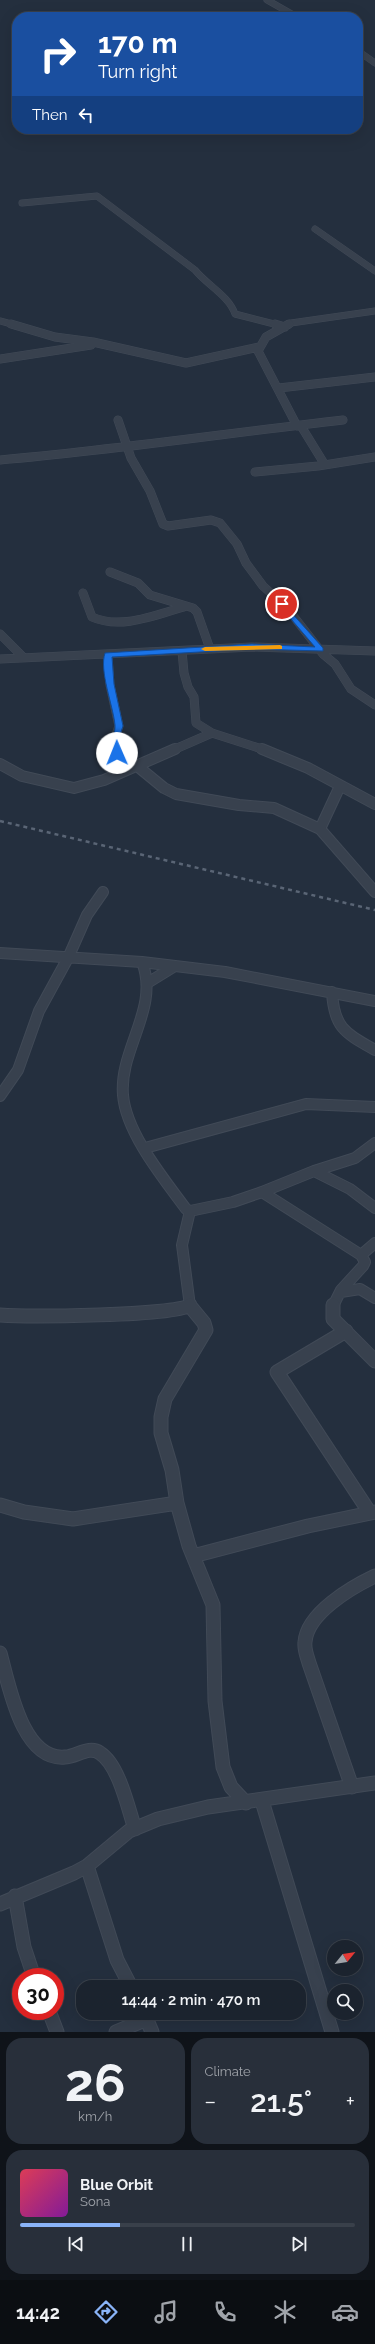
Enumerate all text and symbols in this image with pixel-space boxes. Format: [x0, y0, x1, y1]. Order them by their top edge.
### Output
text: 170 m [98, 27, 178, 60]
icon: right [32, 28, 84, 80]
text: Turn right [98, 61, 177, 82]
icon: left [75, 104, 97, 126]
text: Then [32, 106, 67, 124]
pin [265, 587, 299, 621]
icon: arrive [271, 593, 293, 615]
position arrow [96, 732, 138, 774]
north arrow [327, 1940, 363, 1976]
map controls [327, 1940, 363, 2020]
speed limit sign: 30 [12, 1968, 64, 2020]
button: search [327, 1984, 363, 2020]
text: 14:44 · 2 min · 470 m [122, 1991, 260, 2009]
text: 26 [65, 2052, 126, 2113]
text: Climate [205, 2064, 251, 2079]
text: 21.5° [250, 2084, 312, 2119]
text: − [205, 2088, 216, 2114]
text: + [346, 2088, 355, 2114]
text: km/h [78, 2109, 112, 2124]
text: Blue Orbit [80, 2176, 153, 2194]
text: Sona [80, 2194, 110, 2209]
icon: previous [65, 2233, 87, 2255]
icon: pause [176, 2233, 198, 2255]
icon: next [288, 2233, 310, 2255]
icon: directions [92, 2298, 120, 2326]
icon: music [152, 2298, 180, 2326]
icon: phone [211, 2298, 239, 2326]
icon: climate [271, 2298, 299, 2326]
icon: car [331, 2298, 359, 2326]
text: 14:42 [16, 2302, 60, 2323]

